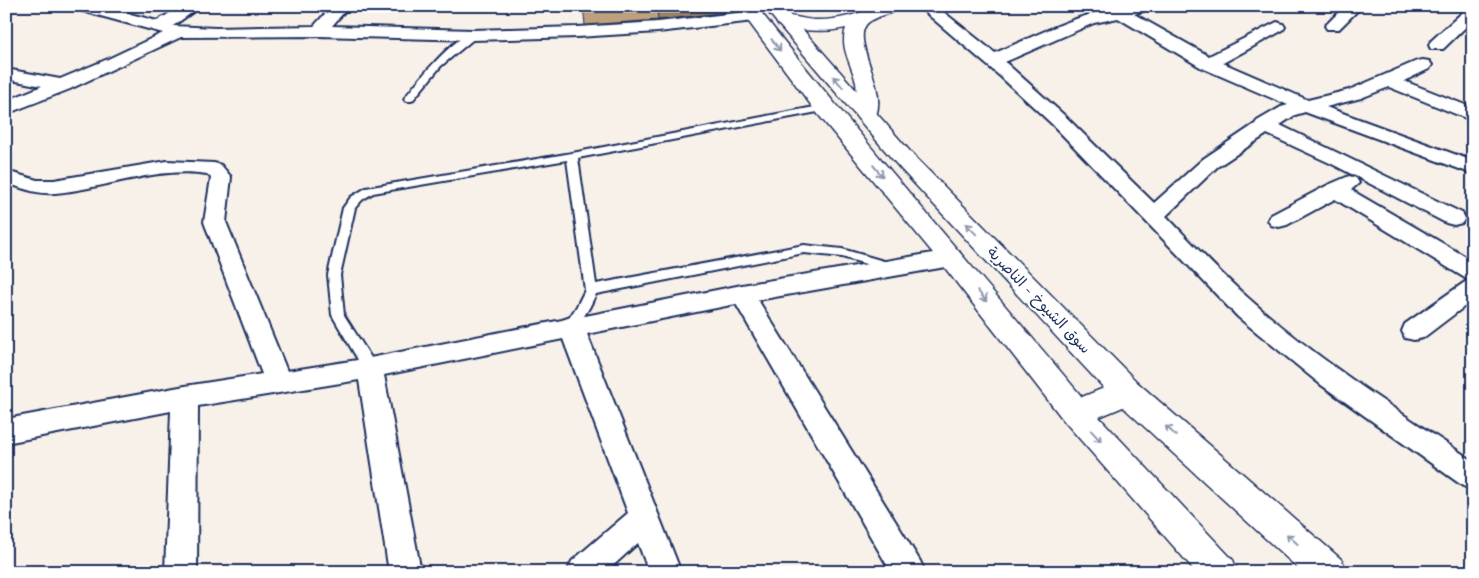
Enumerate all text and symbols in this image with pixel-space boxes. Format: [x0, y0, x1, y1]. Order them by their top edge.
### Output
one-way arrow [771, 38, 782, 51]
one-way arrow [833, 76, 844, 89]
one-way arrow [872, 165, 884, 178]
one-way arrow [965, 223, 977, 235]
street label: سوق الشيوخ - الناصرية [983, 243, 1095, 358]
one-way arrow [977, 289, 988, 302]
one-way arrow [1165, 425, 1178, 437]
one-way arrow [1090, 429, 1102, 442]
one-way arrow [1286, 533, 1299, 545]

